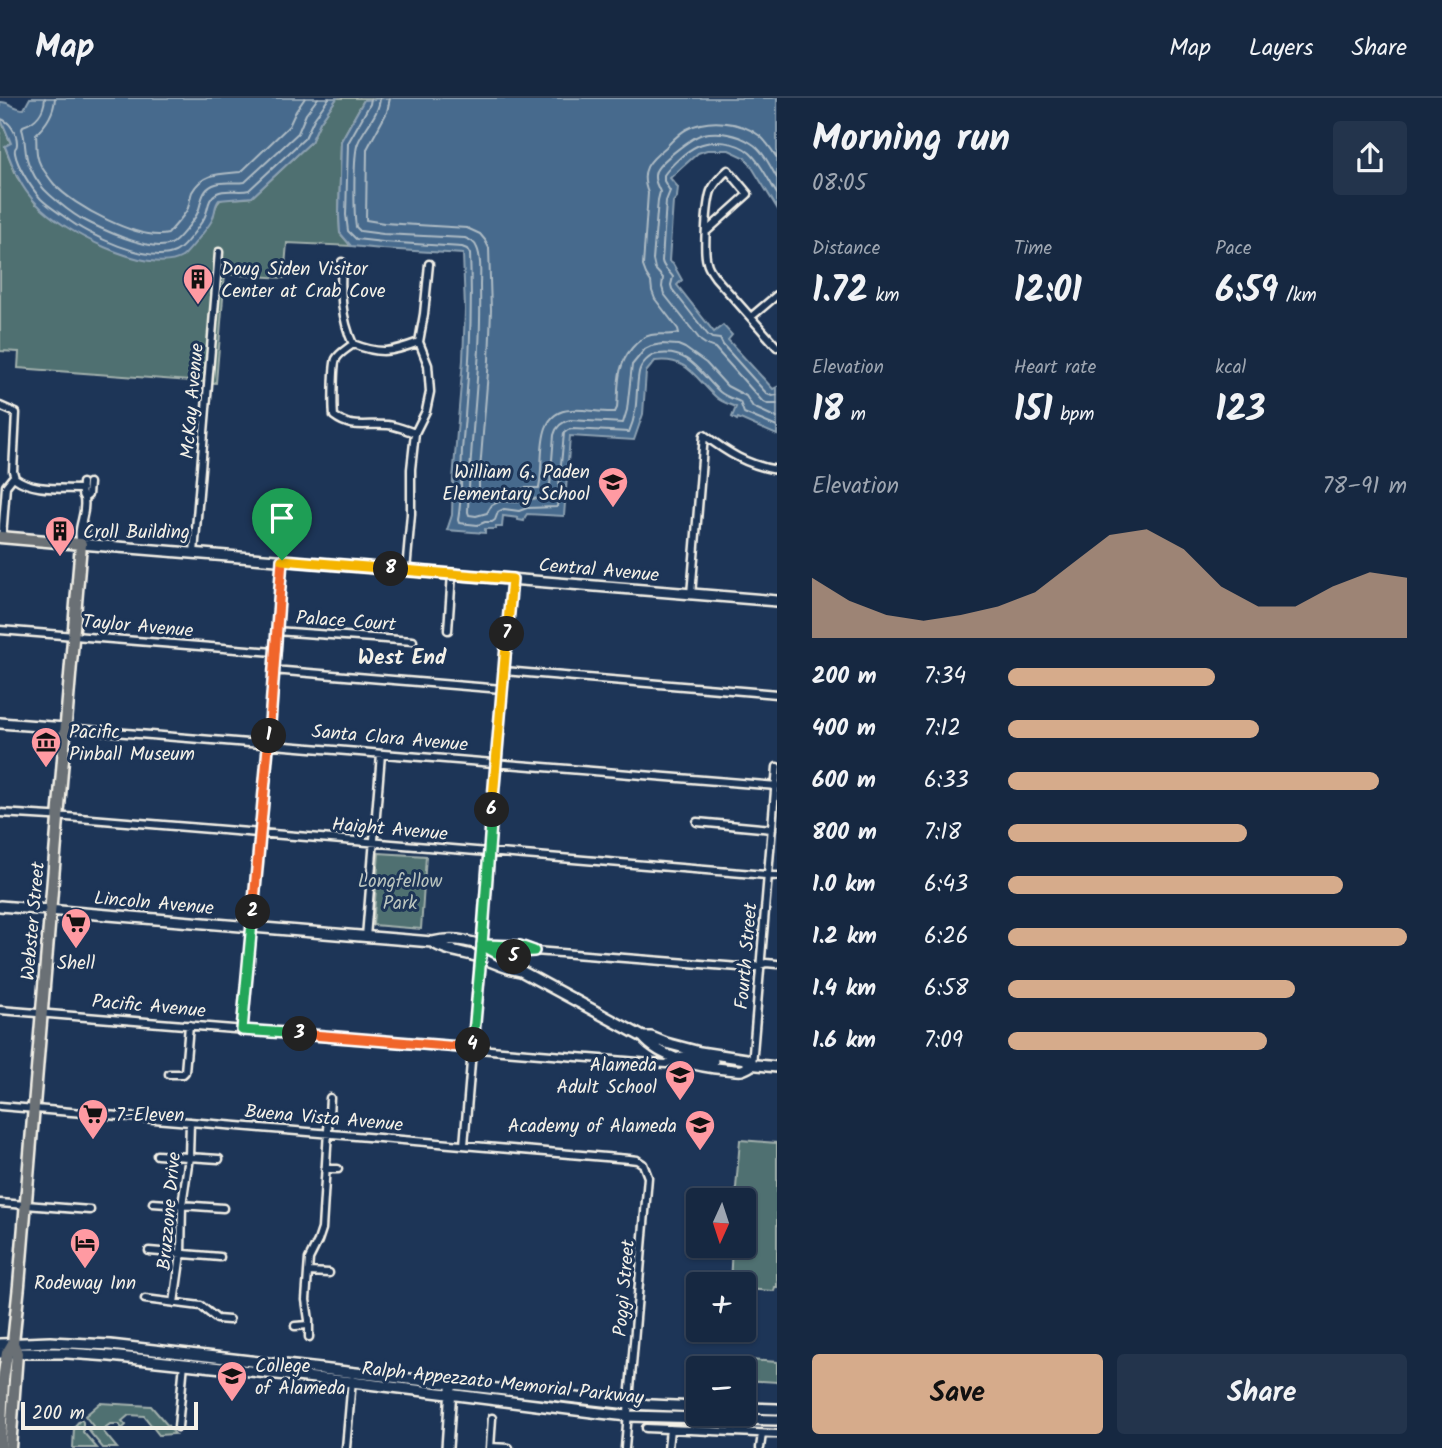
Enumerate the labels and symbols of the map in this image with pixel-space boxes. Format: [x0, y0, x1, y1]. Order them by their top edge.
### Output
place label: Doug Siden Visitor Center at Crab Cove [221, 255, 386, 307]
building icon: Doug Siden Visitor Center at Crab Cove [181, 262, 215, 306]
street label: McKay Avenue [173, 342, 213, 460]
place label: William G. Paden Elementary School [442, 458, 590, 510]
school or university icon: William G. Paden Elementary School [596, 465, 630, 509]
pin [252, 488, 312, 560]
building icon: Croll Building [43, 514, 77, 558]
place label: Croll Building [83, 518, 190, 548]
street label: Central Avenue [537, 551, 661, 591]
pin: 8 [374, 552, 408, 587]
street label: Palace Court [295, 604, 398, 640]
street label: Taylor Avenue [81, 607, 195, 647]
pin: 7 [490, 616, 524, 652]
district label: West End [358, 642, 447, 675]
street label: Santa Clara Avenue [310, 717, 470, 761]
place label: Pacific Pinball Museum [69, 718, 195, 770]
pin: 1 [252, 718, 286, 754]
museum icon: Pacific Pinball Museum [29, 725, 63, 769]
pin: 6 [475, 792, 510, 828]
street label: Haight Avenue [331, 810, 449, 850]
street label: Webster Street [14, 860, 54, 982]
park label: Longfellow Park [358, 867, 442, 919]
street label: Lincoln Avenue [93, 884, 216, 924]
pin: 2 [236, 894, 270, 930]
street label: Fourth Street [727, 901, 767, 1011]
supermarket icon: Shell [59, 906, 93, 950]
pin: 5 [496, 940, 532, 974]
place label: Shell [57, 949, 95, 979]
street label: Pacific Avenue [91, 987, 207, 1027]
pin: 3 [282, 1016, 318, 1052]
pin: 4 [456, 1028, 490, 1062]
place label: Alameda Adult School [557, 1051, 657, 1103]
school or university icon: Alameda Adult School [663, 1058, 697, 1102]
supermarket icon: 7-Eleven [76, 1097, 110, 1141]
street label: Buena Vista Avenue [243, 1097, 405, 1141]
place label: 7-Eleven [116, 1101, 185, 1131]
school or university icon: Academy of Alameda [683, 1108, 717, 1152]
place label: Academy of Alameda [508, 1112, 677, 1142]
street label: Bruzzone Drive [150, 1150, 190, 1272]
north arrow [686, 1188, 756, 1258]
hotel icon: Rodeway Inn [68, 1226, 102, 1270]
street label: Poggi Street [606, 1238, 644, 1338]
place label: Rodeway Inn [34, 1269, 136, 1299]
place label: College of Alameda [255, 1352, 346, 1404]
street label: Ralph Appezzato Memorial Parkway [360, 1354, 646, 1414]
school or university icon: College of Alameda [215, 1359, 249, 1403]
scale bar [21, 1399, 198, 1431]

